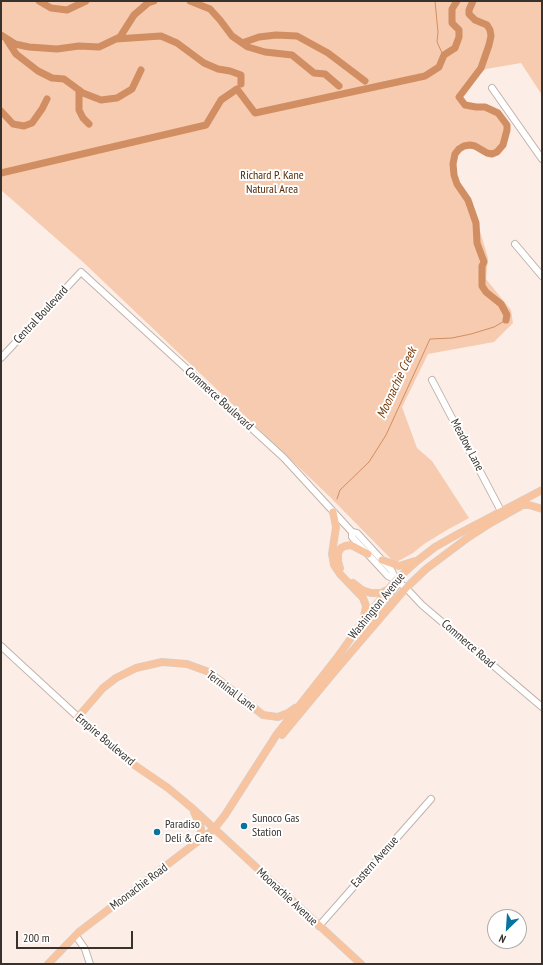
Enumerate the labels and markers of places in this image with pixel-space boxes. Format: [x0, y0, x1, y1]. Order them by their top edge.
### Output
place label: Sunoco Gas Station [252, 812, 299, 840]
place label: Paradiso Deli & Cafe [165, 818, 213, 846]
marker: Sunoco Gas Station [239, 821, 249, 831]
marker: Paradiso Deli & Cafe [152, 827, 162, 837]

